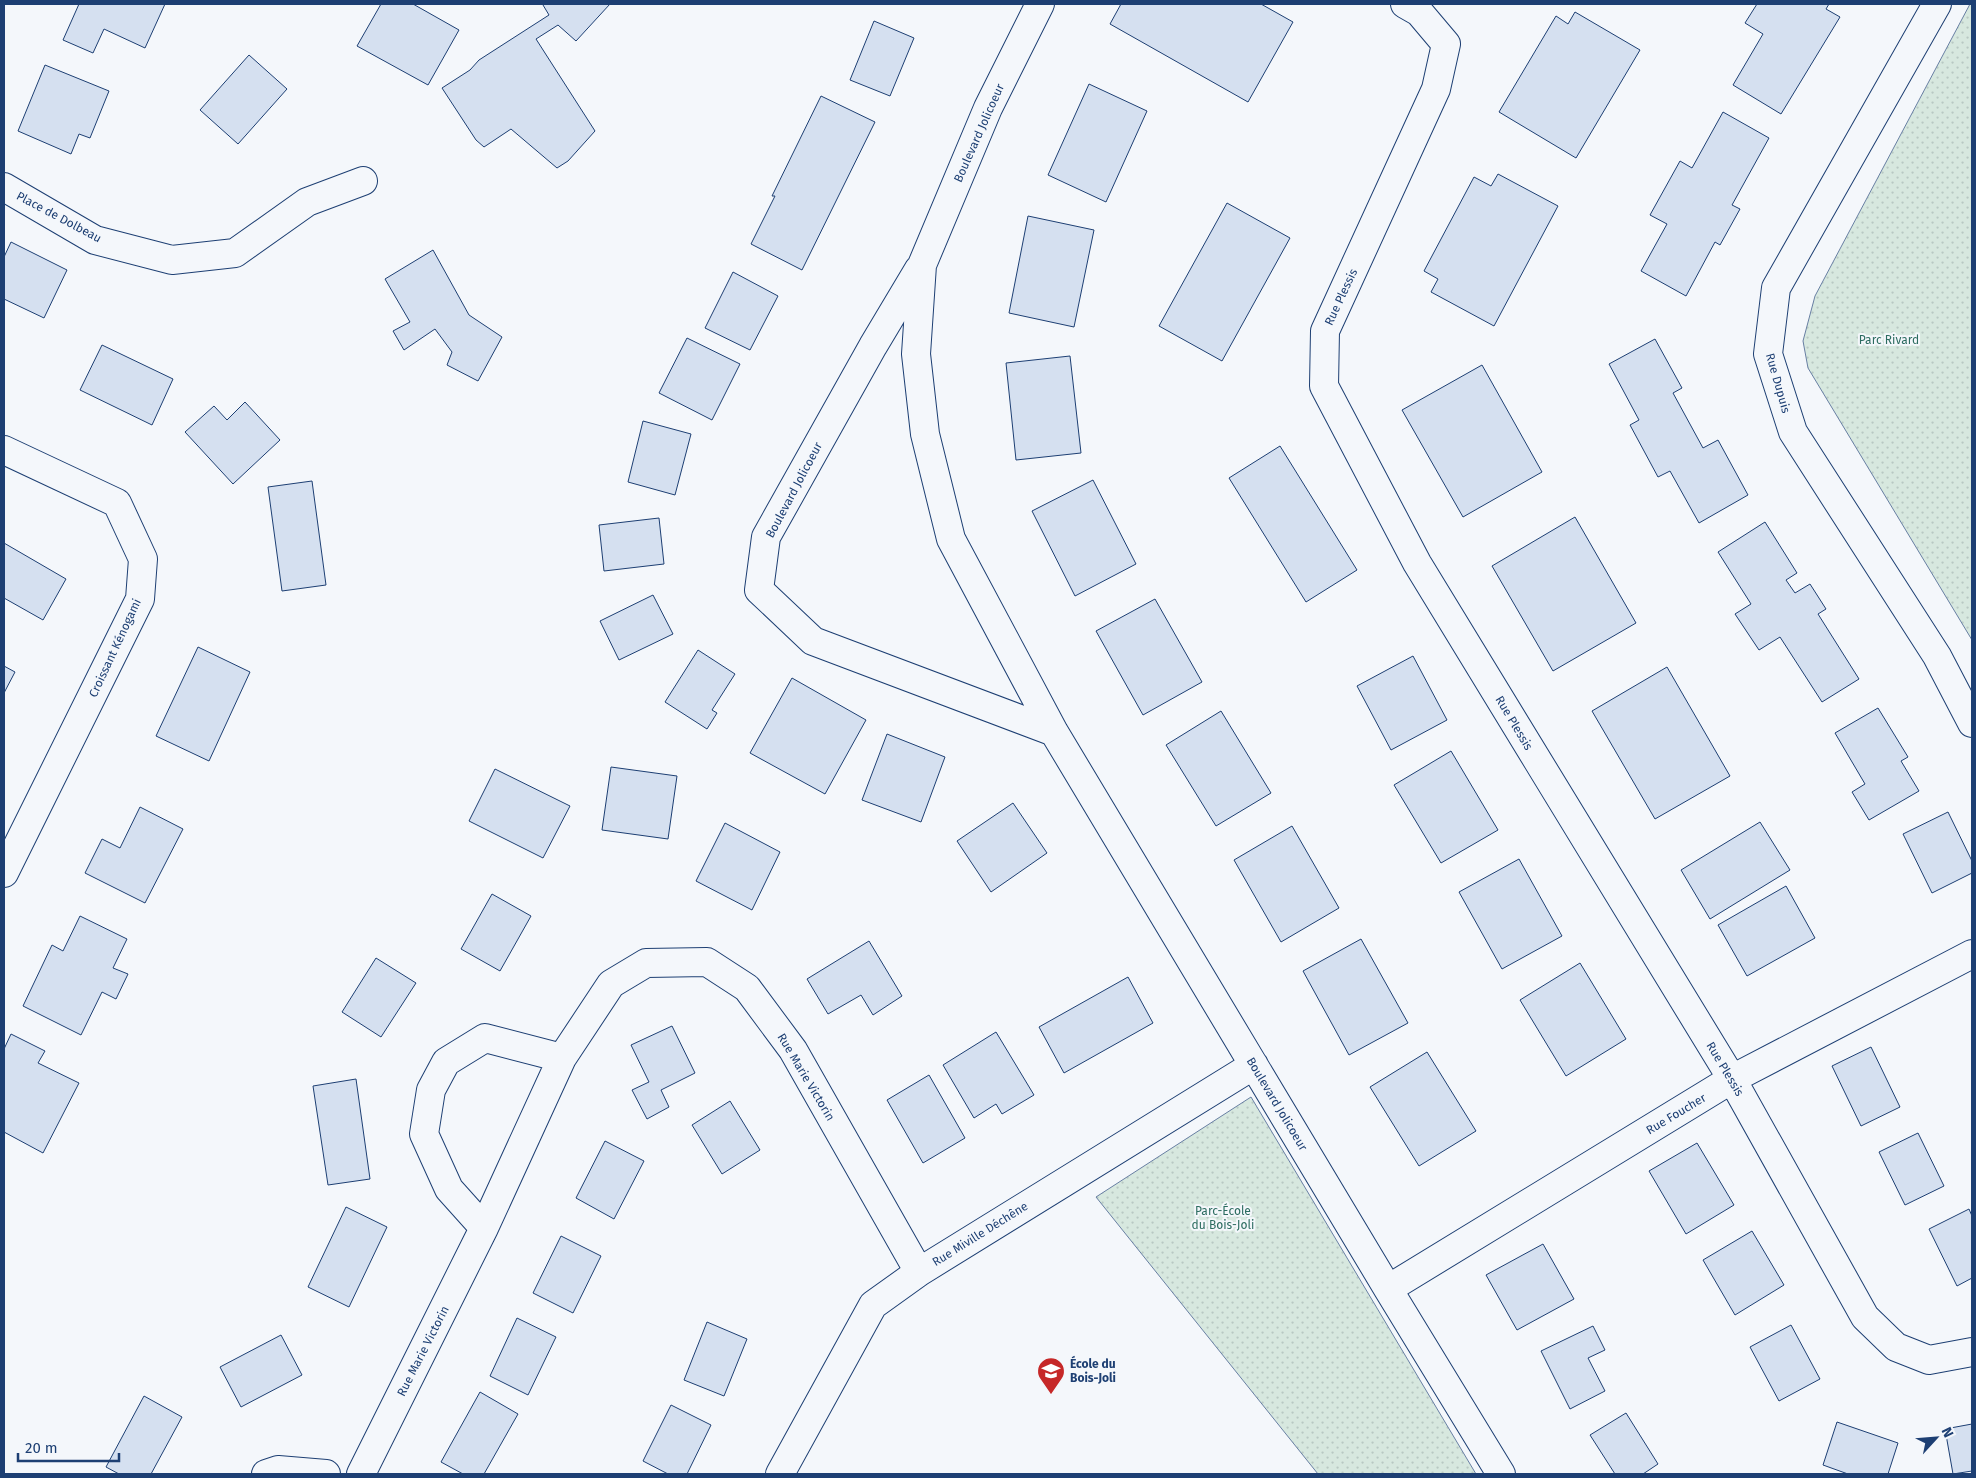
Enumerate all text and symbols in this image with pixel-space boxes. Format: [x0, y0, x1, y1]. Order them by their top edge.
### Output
street label: Boulevard Jolicoeur [951, 81, 1007, 184]
street label: Place de Dolbeau [14, 189, 104, 245]
street label: Rue Plessis [1322, 266, 1360, 328]
park label: Parc Rivard [1859, 333, 1919, 347]
street label: Rue Dupuis [1763, 351, 1793, 415]
street label: Boulevard Jolicoeur [763, 439, 825, 540]
street label: Croissant Kénogami [86, 597, 144, 699]
street label: Rue Plessis [1492, 693, 1536, 753]
street label: Rue Marie Victorin [774, 1031, 838, 1123]
street label: Rue Plessis [1703, 1039, 1747, 1099]
street label: Boulevard Jolicoeur [1244, 1055, 1311, 1153]
street label: Rue Foucher [1644, 1090, 1709, 1137]
street label: Rue Miville Déchêne [930, 1199, 1030, 1269]
park label: Parc-École du Bois-Joli [1192, 1203, 1254, 1232]
street label: Rue Marie Victorin [394, 1303, 452, 1399]
place label: École du Bois-Joli [1070, 1355, 1116, 1385]
school or university icon: École du Bois-Joli [1036, 1356, 1066, 1395]
north arrow [1911, 1413, 1961, 1463]
text: N [1938, 1425, 1957, 1440]
scale bar [18, 1430, 119, 1462]
text: 20 m [25, 1439, 58, 1457]

